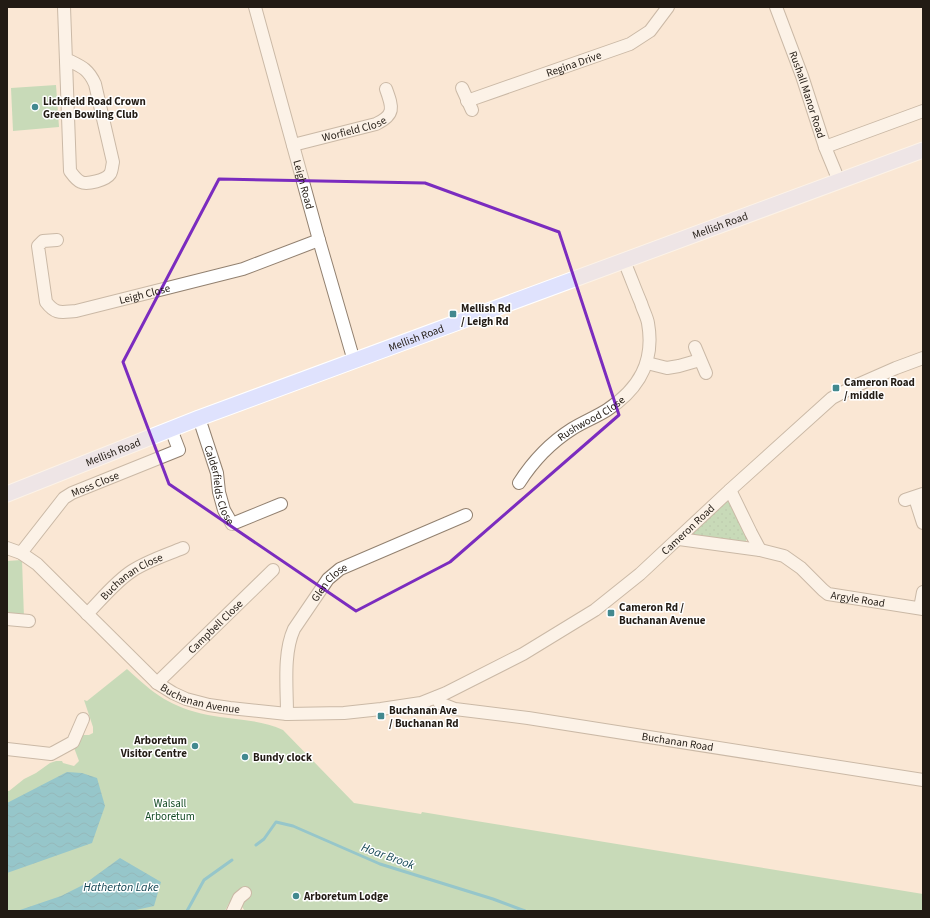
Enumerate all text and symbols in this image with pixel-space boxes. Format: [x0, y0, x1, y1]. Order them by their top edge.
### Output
street label: Regina Drive [544, 47, 604, 81]
street label: Rushall Manor Road [785, 49, 829, 140]
place label: Lichfield Road Crown Green Bowling Club [43, 94, 146, 122]
marker: Lichfield Road Crown Green Bowling Club [30, 102, 40, 112]
street label: Worfield Close [320, 113, 390, 145]
street label: Leigh Road [289, 158, 317, 211]
street label: Mellish Road [690, 208, 750, 243]
street label: Leigh Close [117, 280, 172, 308]
place label: Mellish Rd / Leigh Rd [461, 301, 511, 329]
marker: Mellish Rd / Leigh Rd [448, 309, 458, 319]
street label: Mellish Road [386, 321, 446, 355]
place label: Cameron Road / middle [844, 375, 915, 403]
marker: Cameron Road / middle [831, 383, 841, 393]
street label: Rushwood Close [554, 392, 629, 445]
street label: Mellish Road [83, 435, 143, 470]
street label: Calderfields Close [200, 443, 238, 528]
street label: Moss Close [69, 468, 122, 501]
street label: Cameron Road [658, 501, 718, 558]
street label: Buchanan Close [97, 549, 166, 603]
street label: Glen Close [308, 560, 350, 605]
street label: Argyle Road [830, 588, 886, 611]
street label: Campbell Close [185, 596, 247, 657]
place label: Cameron Rd / Buchanan Avenue [619, 600, 706, 628]
marker: Cameron Rd / Buchanan Avenue [606, 608, 616, 618]
street label: Buchanan Avenue [157, 680, 241, 717]
place label: Buchanan Ave / Buchanan Rd [389, 703, 459, 731]
marker: Buchanan Ave / Buchanan Rd [376, 711, 386, 721]
street label: Buchanan Road [641, 729, 715, 755]
place label: Arboretum Visitor Centre [120, 733, 187, 761]
marker: Arboretum Visitor Centre [190, 741, 200, 751]
place label: Bundy clock [253, 750, 312, 765]
marker: Bundy clock [240, 752, 250, 762]
park label: Walsall Arboretum [145, 796, 195, 824]
water label: Hoar Brook [359, 839, 417, 874]
water label: Hatherton Lake [83, 879, 159, 896]
place label: Arboretum Lodge [303, 889, 389, 904]
marker: Arboretum Lodge [291, 891, 301, 901]

